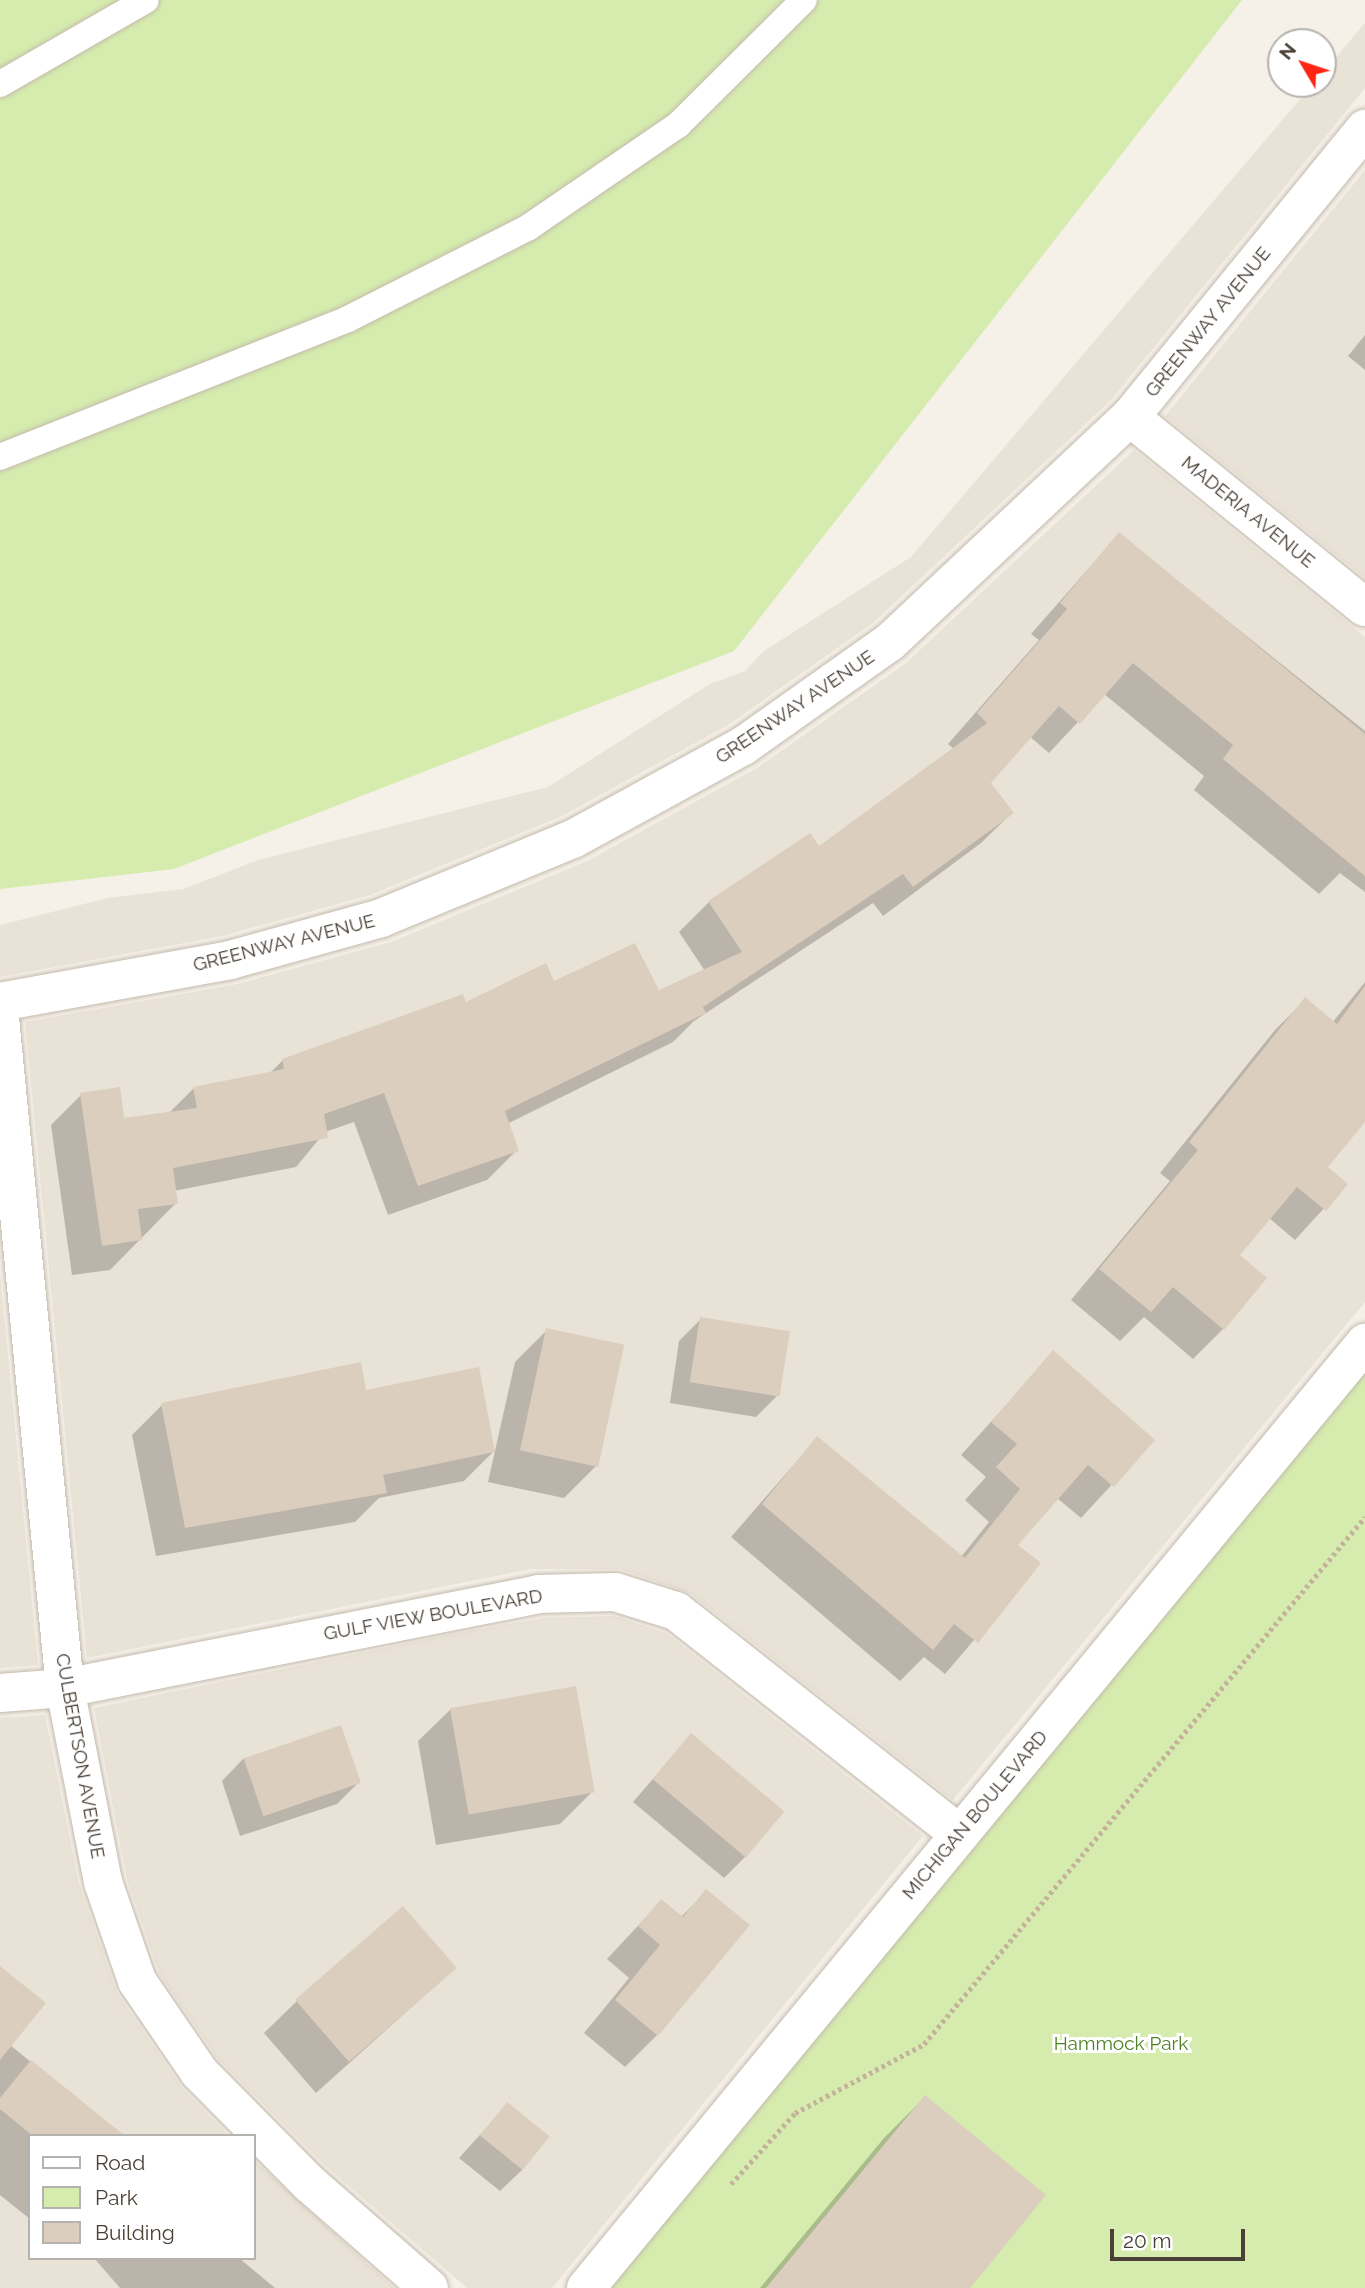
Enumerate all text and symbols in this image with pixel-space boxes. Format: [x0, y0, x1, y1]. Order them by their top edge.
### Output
north arrow [1267, 28, 1337, 98]
text: N [1274, 38, 1300, 64]
street label: GREENWAY AVENUE [1140, 242, 1276, 402]
street label: MADERIA AVENUE [1176, 451, 1320, 573]
street label: GREENWAY AVENUE [711, 645, 879, 769]
street label: GREENWAY AVENUE [190, 909, 378, 977]
street label: GULF VIEW BOULEVARD [321, 1584, 545, 1646]
street label: CULBERTSON AVENUE [51, 1651, 109, 1861]
street label: MICHIGAN BOULEVARD [898, 1726, 1052, 1904]
park label: Hammock Park [1054, 2033, 1188, 2055]
legend [28, 2134, 256, 2260]
text: Road [95, 2150, 145, 2175]
text: Park [95, 2185, 138, 2210]
scale bar [1113, 2214, 1248, 2258]
text: Building [95, 2220, 175, 2245]
text: 20 m [1123, 2228, 1171, 2253]

